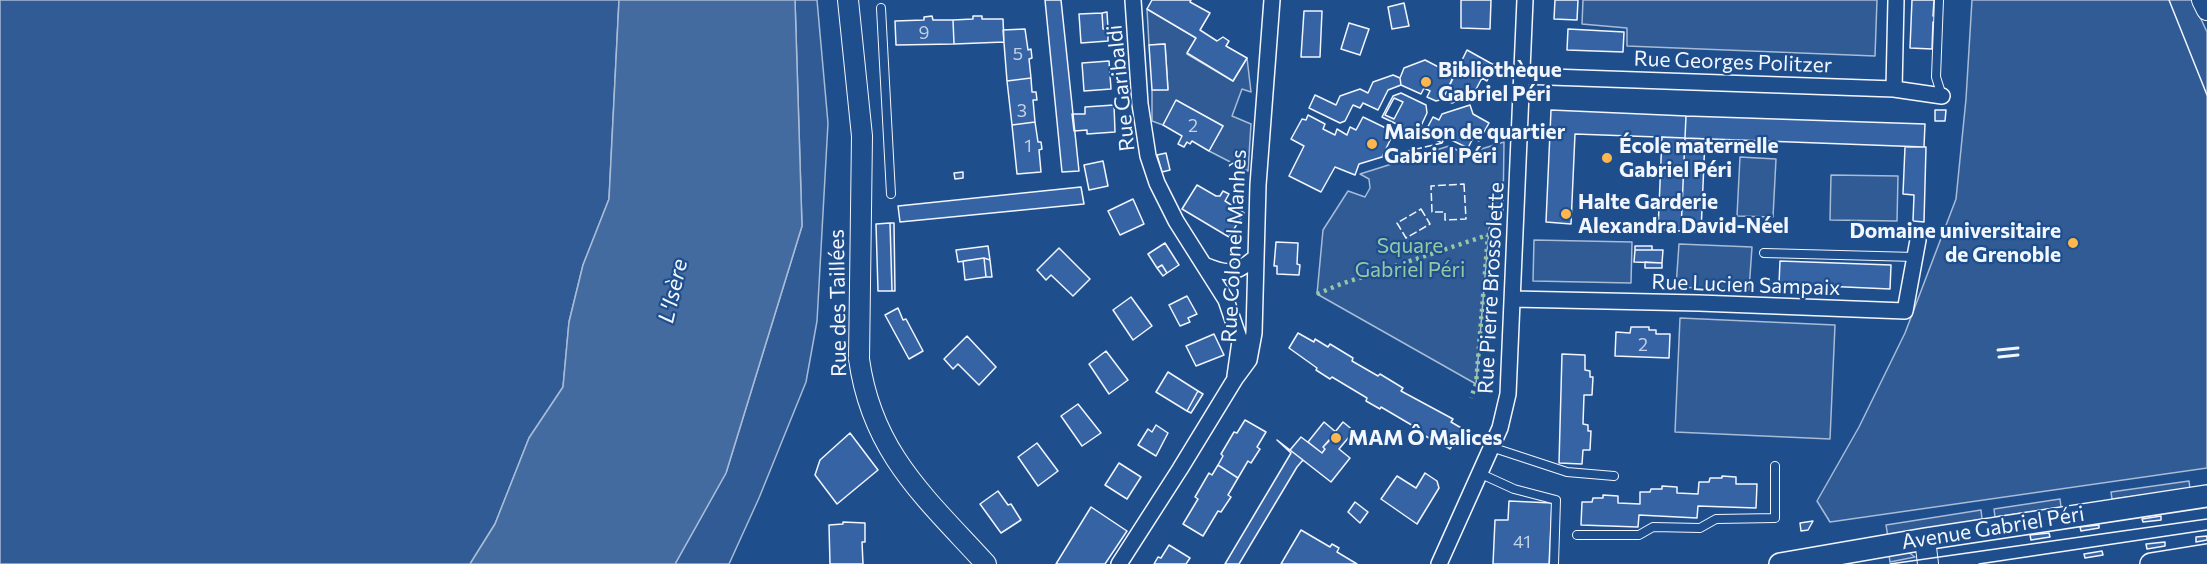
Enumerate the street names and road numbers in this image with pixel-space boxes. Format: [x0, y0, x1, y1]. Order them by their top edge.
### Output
street label: Rue Garibaldi [1102, 23, 1140, 153]
street label: Rue Georges Politzer [1633, 46, 1833, 78]
street label: Rue Colonel Manhès [1216, 149, 1252, 343]
street label: Rue Pierre Brossolette [1473, 182, 1509, 394]
street label: Rue des Taillées [824, 229, 852, 377]
street label: Rue Lucien Sampaix [1651, 269, 1841, 301]
street label: Avenue Gabriel Péri [1900, 501, 2086, 555]

